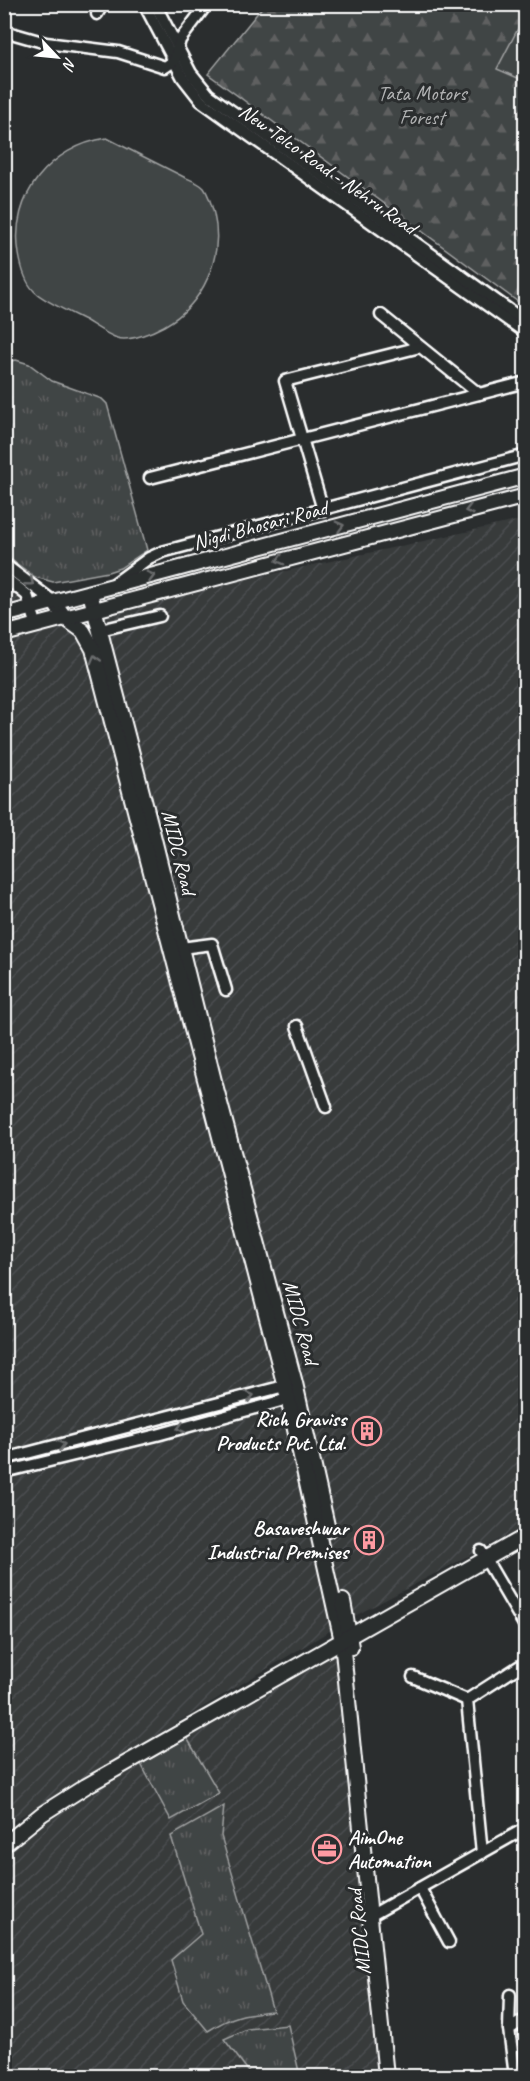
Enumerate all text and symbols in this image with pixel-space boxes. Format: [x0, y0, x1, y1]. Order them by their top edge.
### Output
north arrow [27, 27, 87, 87]
text: N [57, 54, 81, 75]
park label: Tata Motors Forest [378, 80, 468, 130]
street label: New Telco Road - Nehru Road [234, 98, 424, 242]
street label: Nigdi Bhosari Road [190, 494, 333, 555]
one-way arrow [464, 502, 474, 515]
one-way arrow [334, 521, 345, 533]
one-way arrow [276, 553, 286, 566]
one-way arrow [145, 571, 156, 583]
one-way arrow [23, 575, 34, 586]
one-way arrow [90, 654, 103, 664]
street label: MIDC Road [156, 807, 203, 901]
street label: MIDC Road [277, 1277, 326, 1371]
one-way arrow [245, 1390, 255, 1403]
place label: Rich Graviss Products Pvt. Ltd. [216, 1406, 349, 1456]
building icon: Rich Graviss Products Pvt. Ltd. [351, 1415, 383, 1447]
one-way arrow [177, 1421, 187, 1434]
one-way arrow [56, 1439, 66, 1452]
place label: Basaveshwar Industrial Premises [207, 1515, 351, 1565]
building icon: Basaveshwar Industrial Premises [353, 1524, 385, 1556]
place label: AimOne Automation [348, 1824, 432, 1874]
office icon: AimOne Automation [311, 1833, 343, 1865]
street label: MIDC Road [341, 1884, 376, 1976]

